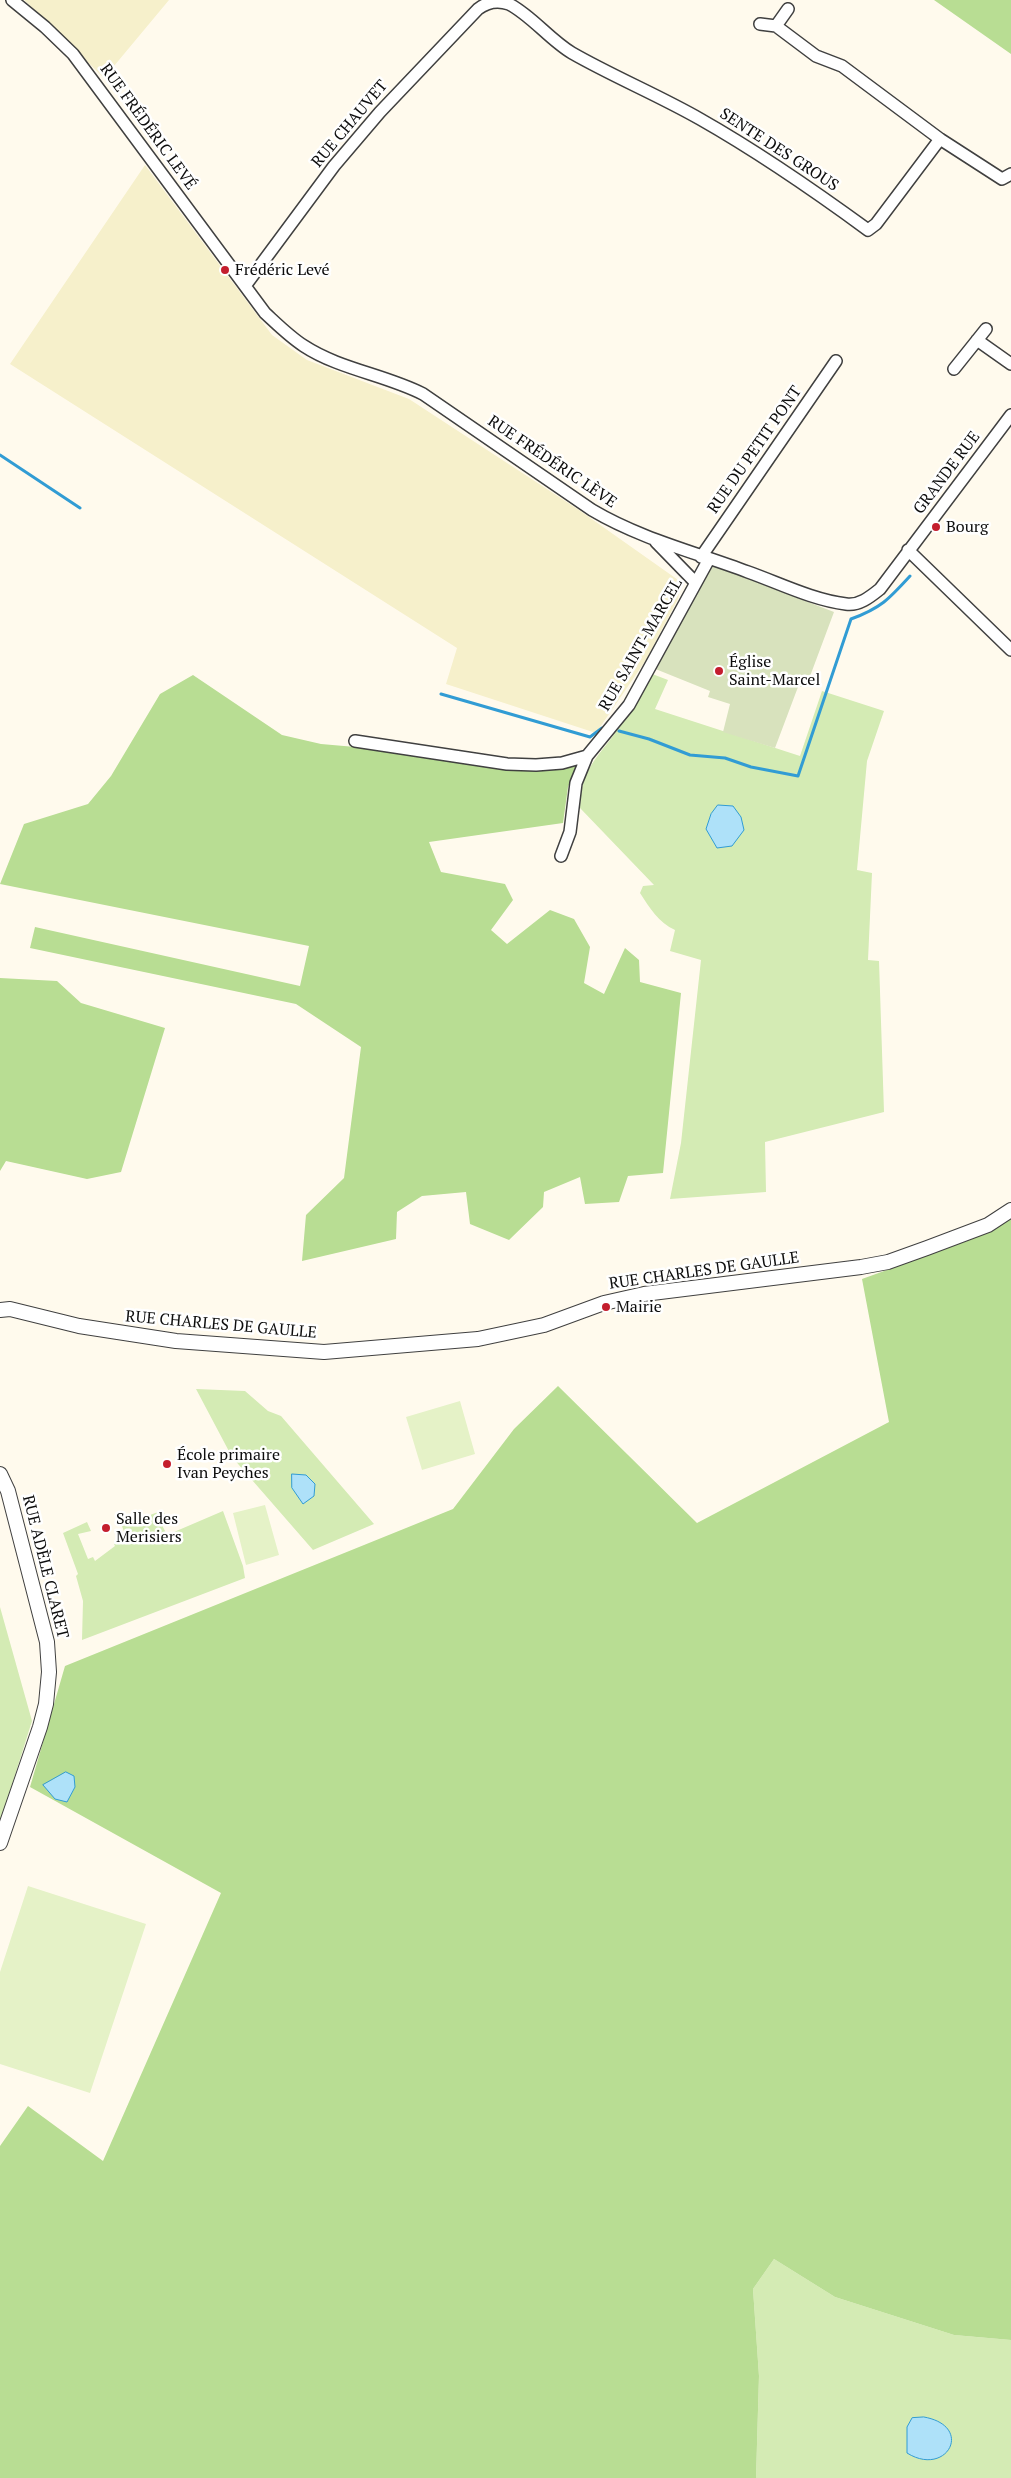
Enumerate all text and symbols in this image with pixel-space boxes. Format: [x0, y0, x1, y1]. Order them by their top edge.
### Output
street label: RUE FRÉDÉRIC LEVÉ [96, 60, 200, 194]
street label: RUE CHAUVET [308, 76, 392, 172]
street label: SENTE DES GROUS [716, 104, 842, 196]
place label: Frédéric Levé [235, 260, 330, 280]
marker: Frédéric Levé [219, 264, 231, 276]
street label: RUE DU PETIT PONT [704, 383, 806, 517]
street label: RUE FRÉDÉRIC LÈVE [484, 412, 620, 512]
street label: GRANDE RUE [910, 428, 984, 518]
place label: Bourg [946, 517, 988, 537]
marker: Bourg [930, 521, 942, 533]
street label: RUE SAINT-MARCEL [595, 575, 687, 715]
place label: Église Saint-Marcel [729, 652, 820, 690]
marker: Église Saint-Marcel [713, 665, 725, 677]
street label: RUE CHARLES DE GAULLE [608, 1248, 800, 1294]
place label: Mairie [616, 1297, 662, 1317]
marker: Mairie [600, 1301, 612, 1313]
street label: RUE CHARLES DE GAULLE [125, 1307, 317, 1343]
place label: École primaire Ivan Peyches [177, 1445, 280, 1483]
marker: École primaire Ivan Peyches [161, 1458, 173, 1470]
street label: RUE ADÈLE CLARET [18, 1493, 72, 1641]
place label: Salle des Merisiers [116, 1509, 182, 1547]
marker: Salle des Merisiers [100, 1522, 112, 1534]

